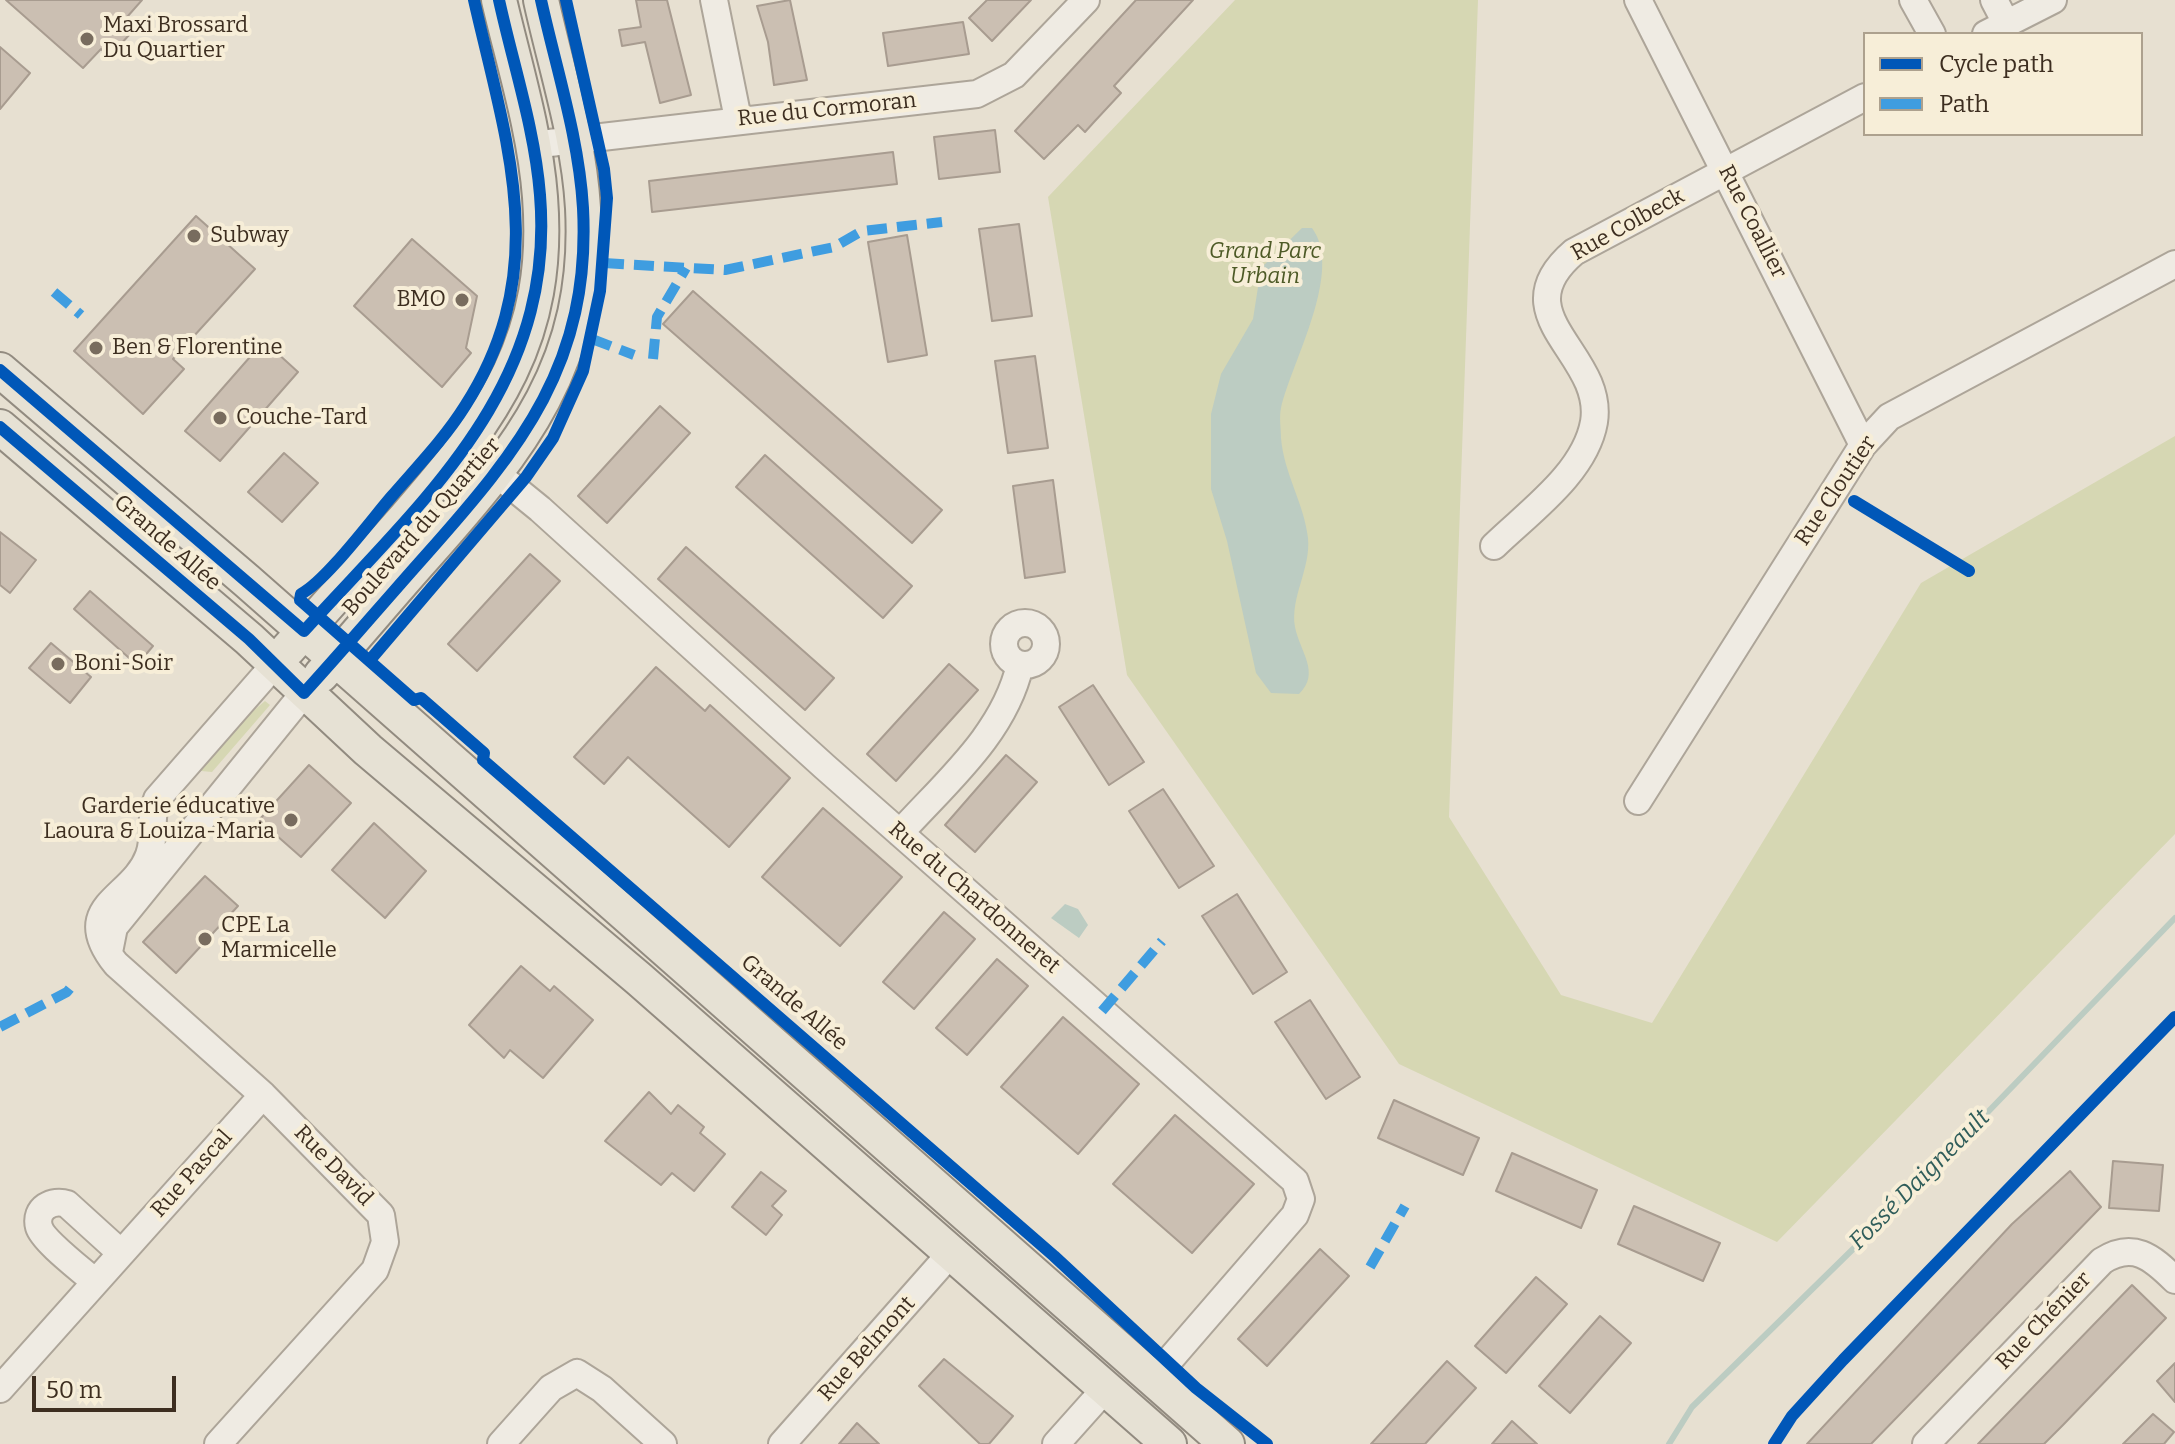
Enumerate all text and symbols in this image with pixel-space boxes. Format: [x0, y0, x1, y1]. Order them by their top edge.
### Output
place label: Maxi Brossard Du Quartier [103, 13, 248, 64]
marker: Maxi Brossard Du Quartier [78, 30, 96, 48]
legend [1863, 32, 2143, 136]
text: Cycle path [1939, 50, 2054, 78]
street label: Rue du Cormoran [736, 87, 918, 133]
text: Path [1939, 90, 1989, 118]
street label: Rue Coallier [1712, 161, 1792, 283]
street label: Rue Colbeck [1567, 183, 1689, 267]
place label: Subway [210, 223, 289, 249]
marker: Subway [185, 227, 203, 245]
park label: Grand Parc Urbain [1209, 239, 1321, 290]
place label: BMO [396, 287, 446, 313]
marker: BMO [453, 291, 471, 309]
place label: Ben & Florentine [112, 335, 283, 361]
marker: Ben & Florentine [87, 339, 105, 357]
place label: Couche-Tard [236, 405, 367, 431]
marker: Couche-Tard [211, 409, 229, 427]
street label: Rue Cloutier [1790, 431, 1882, 551]
street label: Boulevard du Quartier [338, 433, 506, 621]
street label: Grande Allée [108, 489, 226, 597]
place label: Boni-Soir [74, 651, 173, 677]
marker: Boni-Soir [49, 655, 67, 673]
place label: Garderie éducative Laoura & Louiza-Maria [43, 794, 275, 846]
marker: Garderie éducative Laoura & Louiza-Maria [282, 811, 300, 829]
street label: Rue du Chardonneret [883, 816, 1065, 980]
place label: CPE La Marmicelle [221, 913, 337, 964]
marker: CPE La Marmicelle [196, 930, 214, 948]
street label: Grande Allée [735, 949, 853, 1057]
water label: Fossé Daigneault [1844, 1104, 1996, 1256]
street label: Rue David [288, 1120, 378, 1212]
street label: Rue Pascal [146, 1125, 238, 1223]
street label: Rue Chénier [1991, 1267, 2097, 1375]
street label: Rue Belmont [813, 1291, 921, 1407]
scale bar [36, 1360, 180, 1410]
text: 50 m [46, 1376, 102, 1404]

